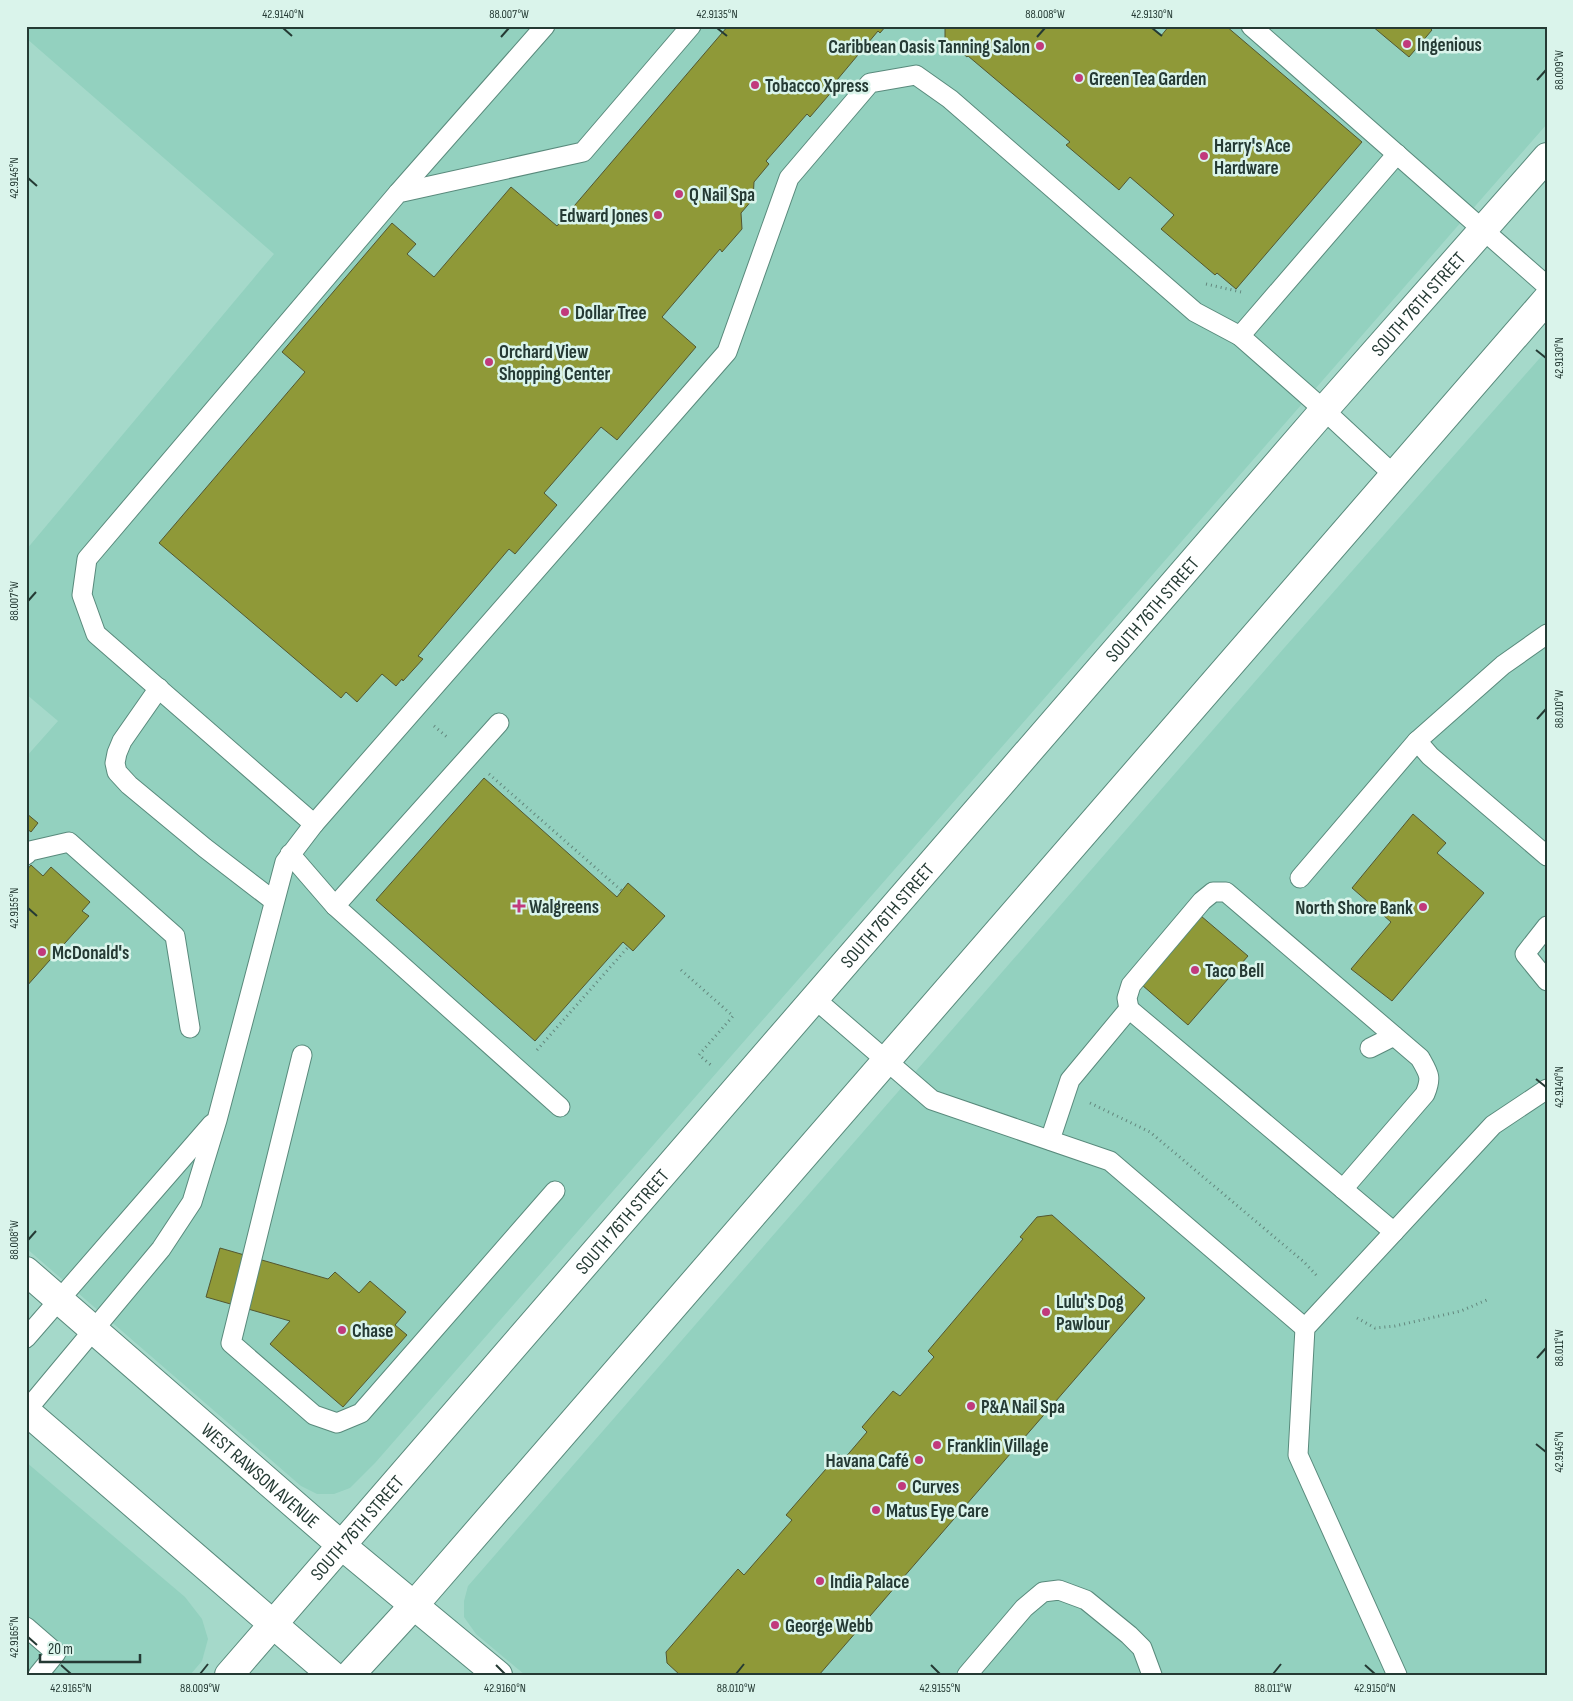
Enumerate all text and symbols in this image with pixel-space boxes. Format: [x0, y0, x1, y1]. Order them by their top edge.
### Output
text: 42.9140°N [262, 7, 304, 22]
text: 88.007°W [489, 7, 529, 22]
text: 42.9135°N [696, 7, 738, 22]
text: 88.008°W [1025, 7, 1065, 22]
text: 42.9130°N [1131, 7, 1173, 22]
place label: Ingenious [1417, 34, 1482, 57]
place label: Caribbean Oasis Tanning Salon [828, 36, 1030, 59]
marker: Ingenious [1401, 38, 1413, 50]
marker: Caribbean Oasis Tanning Salon [1034, 40, 1046, 52]
text: 88.009°W [1552, 50, 1567, 90]
place label: Green Tea Garden [1089, 68, 1206, 91]
marker: Green Tea Garden [1073, 72, 1085, 84]
place label: Tobacco Xpress [765, 75, 869, 98]
marker: Tobacco Xpress [749, 79, 761, 91]
place label: Harry's Ace Hardware [1214, 135, 1291, 180]
marker: Harry's Ace Hardware [1198, 150, 1210, 162]
text: 42.9145°N [7, 157, 22, 199]
place label: Q Nail Spa [689, 184, 755, 207]
marker: Q Nail Spa [673, 188, 685, 200]
place label: Edward Jones [559, 205, 648, 228]
marker: Edward Jones [652, 209, 664, 221]
street label: SOUTH 76TH STREET [1367, 247, 1471, 361]
place label: Dollar Tree [575, 302, 647, 325]
marker: Dollar Tree [559, 306, 571, 318]
text: 42.9130°N [1552, 337, 1567, 379]
place label: Orchard View Shopping Center [499, 341, 611, 386]
marker: Orchard View Shopping Center [483, 356, 495, 368]
street label: SOUTH 76TH STREET [1101, 553, 1205, 667]
text: 88.007°W [7, 581, 22, 621]
text: 88.010°W [1552, 689, 1567, 728]
street label: SOUTH 76TH STREET [836, 859, 940, 973]
text: 42.9155°N [7, 888, 22, 928]
place label: Walgreens [529, 896, 599, 919]
place label: North Shore Bank [1295, 897, 1413, 920]
marker: Walgreens [513, 900, 525, 912]
marker: North Shore Bank [1417, 901, 1429, 913]
place label: McDonald's [52, 942, 129, 965]
marker: McDonald's [36, 946, 48, 958]
place label: Taco Bell [1205, 960, 1264, 983]
marker: Taco Bell [1189, 964, 1201, 976]
text: 42.9140°N [1552, 1066, 1567, 1108]
street label: SOUTH 76TH STREET [571, 1165, 675, 1280]
text: 88.008°W [7, 1220, 22, 1260]
place label: Lulu's Dog Pawlour [1056, 1291, 1124, 1336]
marker: Lulu's Dog Pawlour [1040, 1306, 1052, 1318]
place label: Chase [352, 1320, 393, 1343]
marker: Chase [336, 1324, 348, 1336]
text: 88.011°W [1552, 1329, 1567, 1366]
place label: P&A Nail Spa [981, 1396, 1065, 1419]
marker: P&A Nail Spa [965, 1400, 977, 1412]
street label: WEST RAWSON AVENUE [196, 1419, 323, 1534]
text: 42.9145°N [1552, 1431, 1567, 1473]
place label: Franklin Village [947, 1435, 1049, 1458]
marker: Franklin Village [931, 1439, 943, 1451]
place label: Havana Café [826, 1450, 909, 1473]
marker: Havana Café [913, 1454, 925, 1466]
street label: SOUTH 76TH STREET [306, 1471, 410, 1586]
place label: Curves [912, 1476, 959, 1499]
marker: Curves [896, 1480, 908, 1492]
place label: Matus Eye Care [886, 1500, 989, 1523]
marker: Matus Eye Care [870, 1504, 882, 1516]
place label: India Palace [830, 1571, 909, 1594]
marker: India Palace [814, 1575, 826, 1587]
place label: George Webb [785, 1615, 873, 1638]
text: 42.9165°N [7, 1616, 22, 1658]
marker: George Webb [769, 1619, 781, 1631]
scale bar [40, 1631, 140, 1663]
text: 20 m [48, 1640, 73, 1659]
text: 42.9165°N [50, 1681, 92, 1696]
text: 88.009°W [180, 1681, 220, 1696]
text: 42.9160°N [484, 1681, 526, 1696]
text: 88.010°W [717, 1681, 756, 1696]
text: 42.9155°N [920, 1681, 960, 1696]
text: 88.011°W [1255, 1681, 1292, 1696]
text: 42.9150°N [1354, 1681, 1396, 1696]

